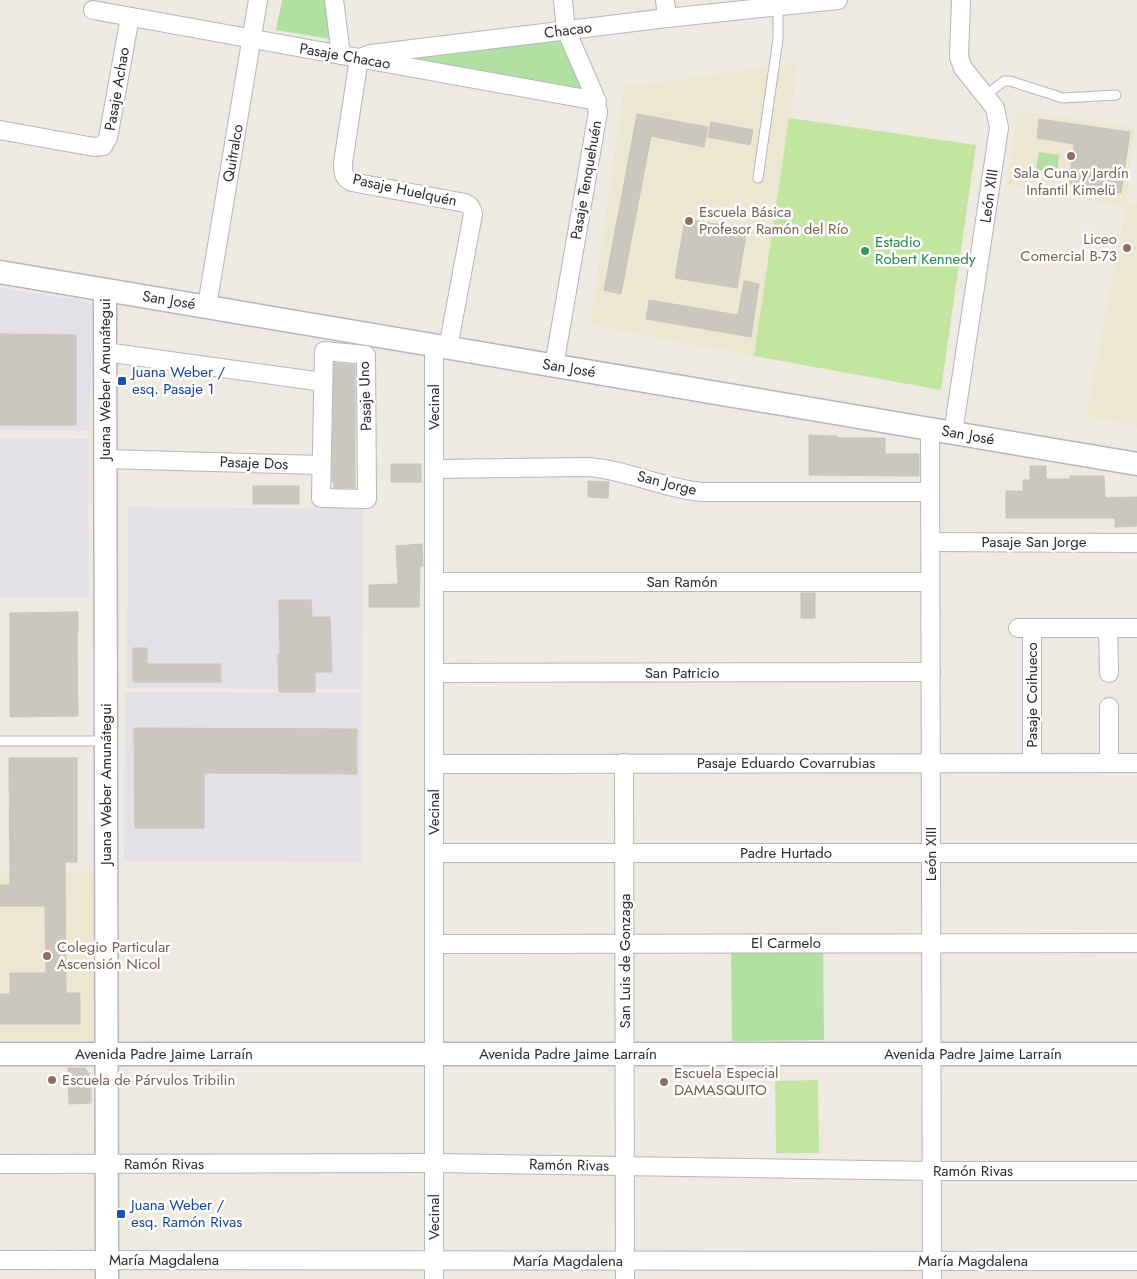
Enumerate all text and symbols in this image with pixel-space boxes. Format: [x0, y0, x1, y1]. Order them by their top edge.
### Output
street label: Chacao [543, 16, 593, 44]
street label: Pasaje Chacao [298, 37, 392, 75]
street label: Pasaje Achao [99, 45, 135, 133]
street label: Pasaje Tenquehuén [565, 119, 607, 241]
street label: Quitralco [217, 122, 249, 184]
marker: Sala Cuna y Jardín Infantil Kimelü [1065, 150, 1077, 162]
place label: Sala Cuna y Jardín Infantil Kimelü [1013, 162, 1129, 201]
street label: Pasaje Huelquén [351, 168, 459, 212]
street label: León XIII [974, 168, 1004, 224]
place label: Escuela Básica Profesor Ramón del Río [699, 201, 849, 240]
marker: Escuela Básica Profesor Ramón del Río [683, 215, 695, 227]
place label: Liceo Comercial B-73 [1020, 228, 1117, 267]
place label: Estadio Robert Kennedy [875, 231, 976, 270]
marker: Liceo Comercial B-73 [1121, 242, 1133, 254]
marker: Estadio Robert Kennedy [859, 245, 871, 257]
street label: San José [141, 285, 197, 315]
street label: Juana Weber Amunátegui [94, 298, 116, 462]
street label: San José [541, 353, 597, 383]
place label: Juana Weber / esq. Pasaje 1 [130, 361, 226, 400]
street label: Pasaje Uno [353, 361, 377, 431]
marker: Juana Weber / esq. Pasaje 1 [116, 375, 128, 387]
street label: Vecinal [423, 384, 445, 430]
street label: San José [940, 420, 996, 451]
street label: Pasaje Dos [219, 451, 289, 475]
street label: San Jorge [635, 465, 699, 501]
street label: Pasaje San Jorge [981, 531, 1087, 553]
street label: San Ramón [646, 571, 718, 593]
street label: Pasaje Coihueco [1021, 642, 1043, 748]
street label: San Patricio [645, 662, 719, 684]
street label: Juana Weber Amunátegui [95, 703, 117, 867]
street label: Pasaje Eduardo Covarrubias [697, 752, 875, 774]
street label: Vecinal [423, 789, 445, 835]
street label: León XIII [920, 827, 942, 881]
street label: Padre Hurtado [740, 842, 832, 864]
street label: San Luis de Gonzaga [614, 894, 636, 1028]
street label: El Carmelo [751, 932, 821, 954]
place label: Colegio Particular Ascensión Nicol [57, 936, 171, 975]
marker: Colegio Particular Ascensión Nicol [41, 950, 53, 962]
street label: Avenida Padre Jaime Larraín [75, 1043, 253, 1065]
street label: Avenida Padre Jaime Larraín [479, 1043, 657, 1065]
street label: Avenida Padre Jaime Larraín [884, 1043, 1062, 1065]
place label: Escuela Especial DAMASQUITO [674, 1062, 779, 1101]
place label: Escuela de Párvulos Tribilin [62, 1069, 235, 1091]
marker: Escuela de Párvulos Tribilin [46, 1074, 58, 1086]
marker: Escuela Especial DAMASQUITO [658, 1076, 670, 1088]
street label: Ramón Rivas [124, 1153, 204, 1175]
street label: Ramón Rivas [529, 1153, 609, 1177]
street label: Ramón Rivas [933, 1160, 1013, 1182]
place label: Juana Weber / esq. Ramón Rivas [129, 1194, 242, 1233]
street label: Vecinal [423, 1194, 445, 1240]
marker: Juana Weber / esq. Ramón Rivas [115, 1208, 127, 1220]
street label: María Magdalena [109, 1249, 219, 1271]
street label: María Magdalena [513, 1250, 623, 1272]
street label: María Magdalena [918, 1250, 1028, 1272]

